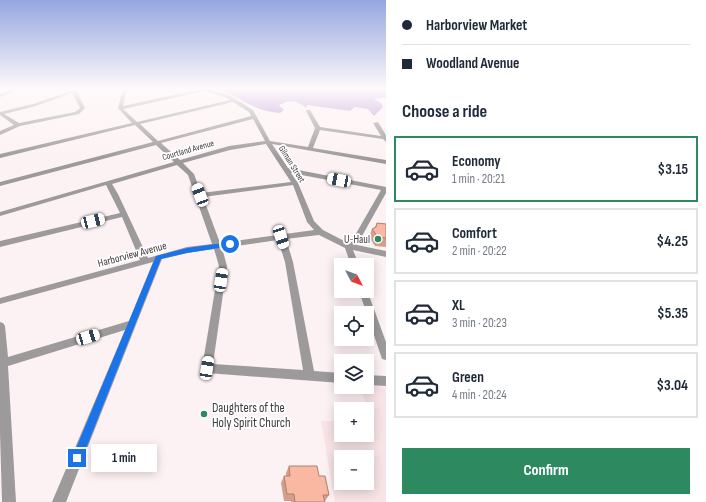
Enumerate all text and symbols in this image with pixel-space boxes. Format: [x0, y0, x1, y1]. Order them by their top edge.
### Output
text: Harborview Market [426, 16, 527, 35]
text: Woodland Avenue [426, 54, 520, 73]
text: Choose a ride [402, 101, 487, 122]
street label: Courtland Avenue [161, 138, 216, 163]
street label: Gilman Street [276, 144, 307, 185]
icon: car [404, 151, 440, 187]
text: Economy [452, 152, 501, 171]
text: $3.15 [658, 160, 688, 179]
text: 1 min · 20:21 [452, 171, 505, 187]
car [326, 172, 352, 188]
car [190, 182, 210, 208]
car [80, 212, 106, 230]
icon: car [404, 223, 440, 259]
car [272, 224, 290, 250]
text: Comfort [452, 224, 497, 243]
text: $4.25 [656, 232, 688, 251]
place label: U-Haul [344, 233, 370, 246]
marker: U-Haul [373, 234, 383, 244]
route start [221, 235, 239, 253]
street label: Harborview Avenue [96, 239, 168, 270]
text: 2 min · 20:22 [452, 243, 507, 259]
north arrow [334, 258, 374, 298]
map controls [334, 258, 374, 490]
car [213, 267, 229, 293]
icon: car [404, 295, 440, 331]
text: XL [452, 296, 465, 315]
text: $5.35 [657, 304, 688, 323]
button: locate [334, 306, 374, 346]
text: 3 min · 20:23 [452, 315, 507, 331]
car [75, 328, 101, 346]
button: layers [334, 354, 374, 394]
car [199, 355, 215, 381]
icon: car [404, 367, 440, 403]
text: Green [452, 368, 484, 387]
text: $3.04 [656, 376, 688, 395]
text: 4 min · 20:24 [452, 387, 507, 403]
place label: Daughters of the Holy Spirit Church [212, 400, 291, 431]
button: + [334, 402, 374, 442]
marker: Daughters of the Holy Spirit Church [199, 409, 209, 419]
callout: 1 min [91, 444, 157, 472]
button: Confirm [402, 448, 690, 494]
route end [68, 449, 86, 467]
text: 1 min [112, 450, 136, 466]
button: − [334, 450, 374, 490]

